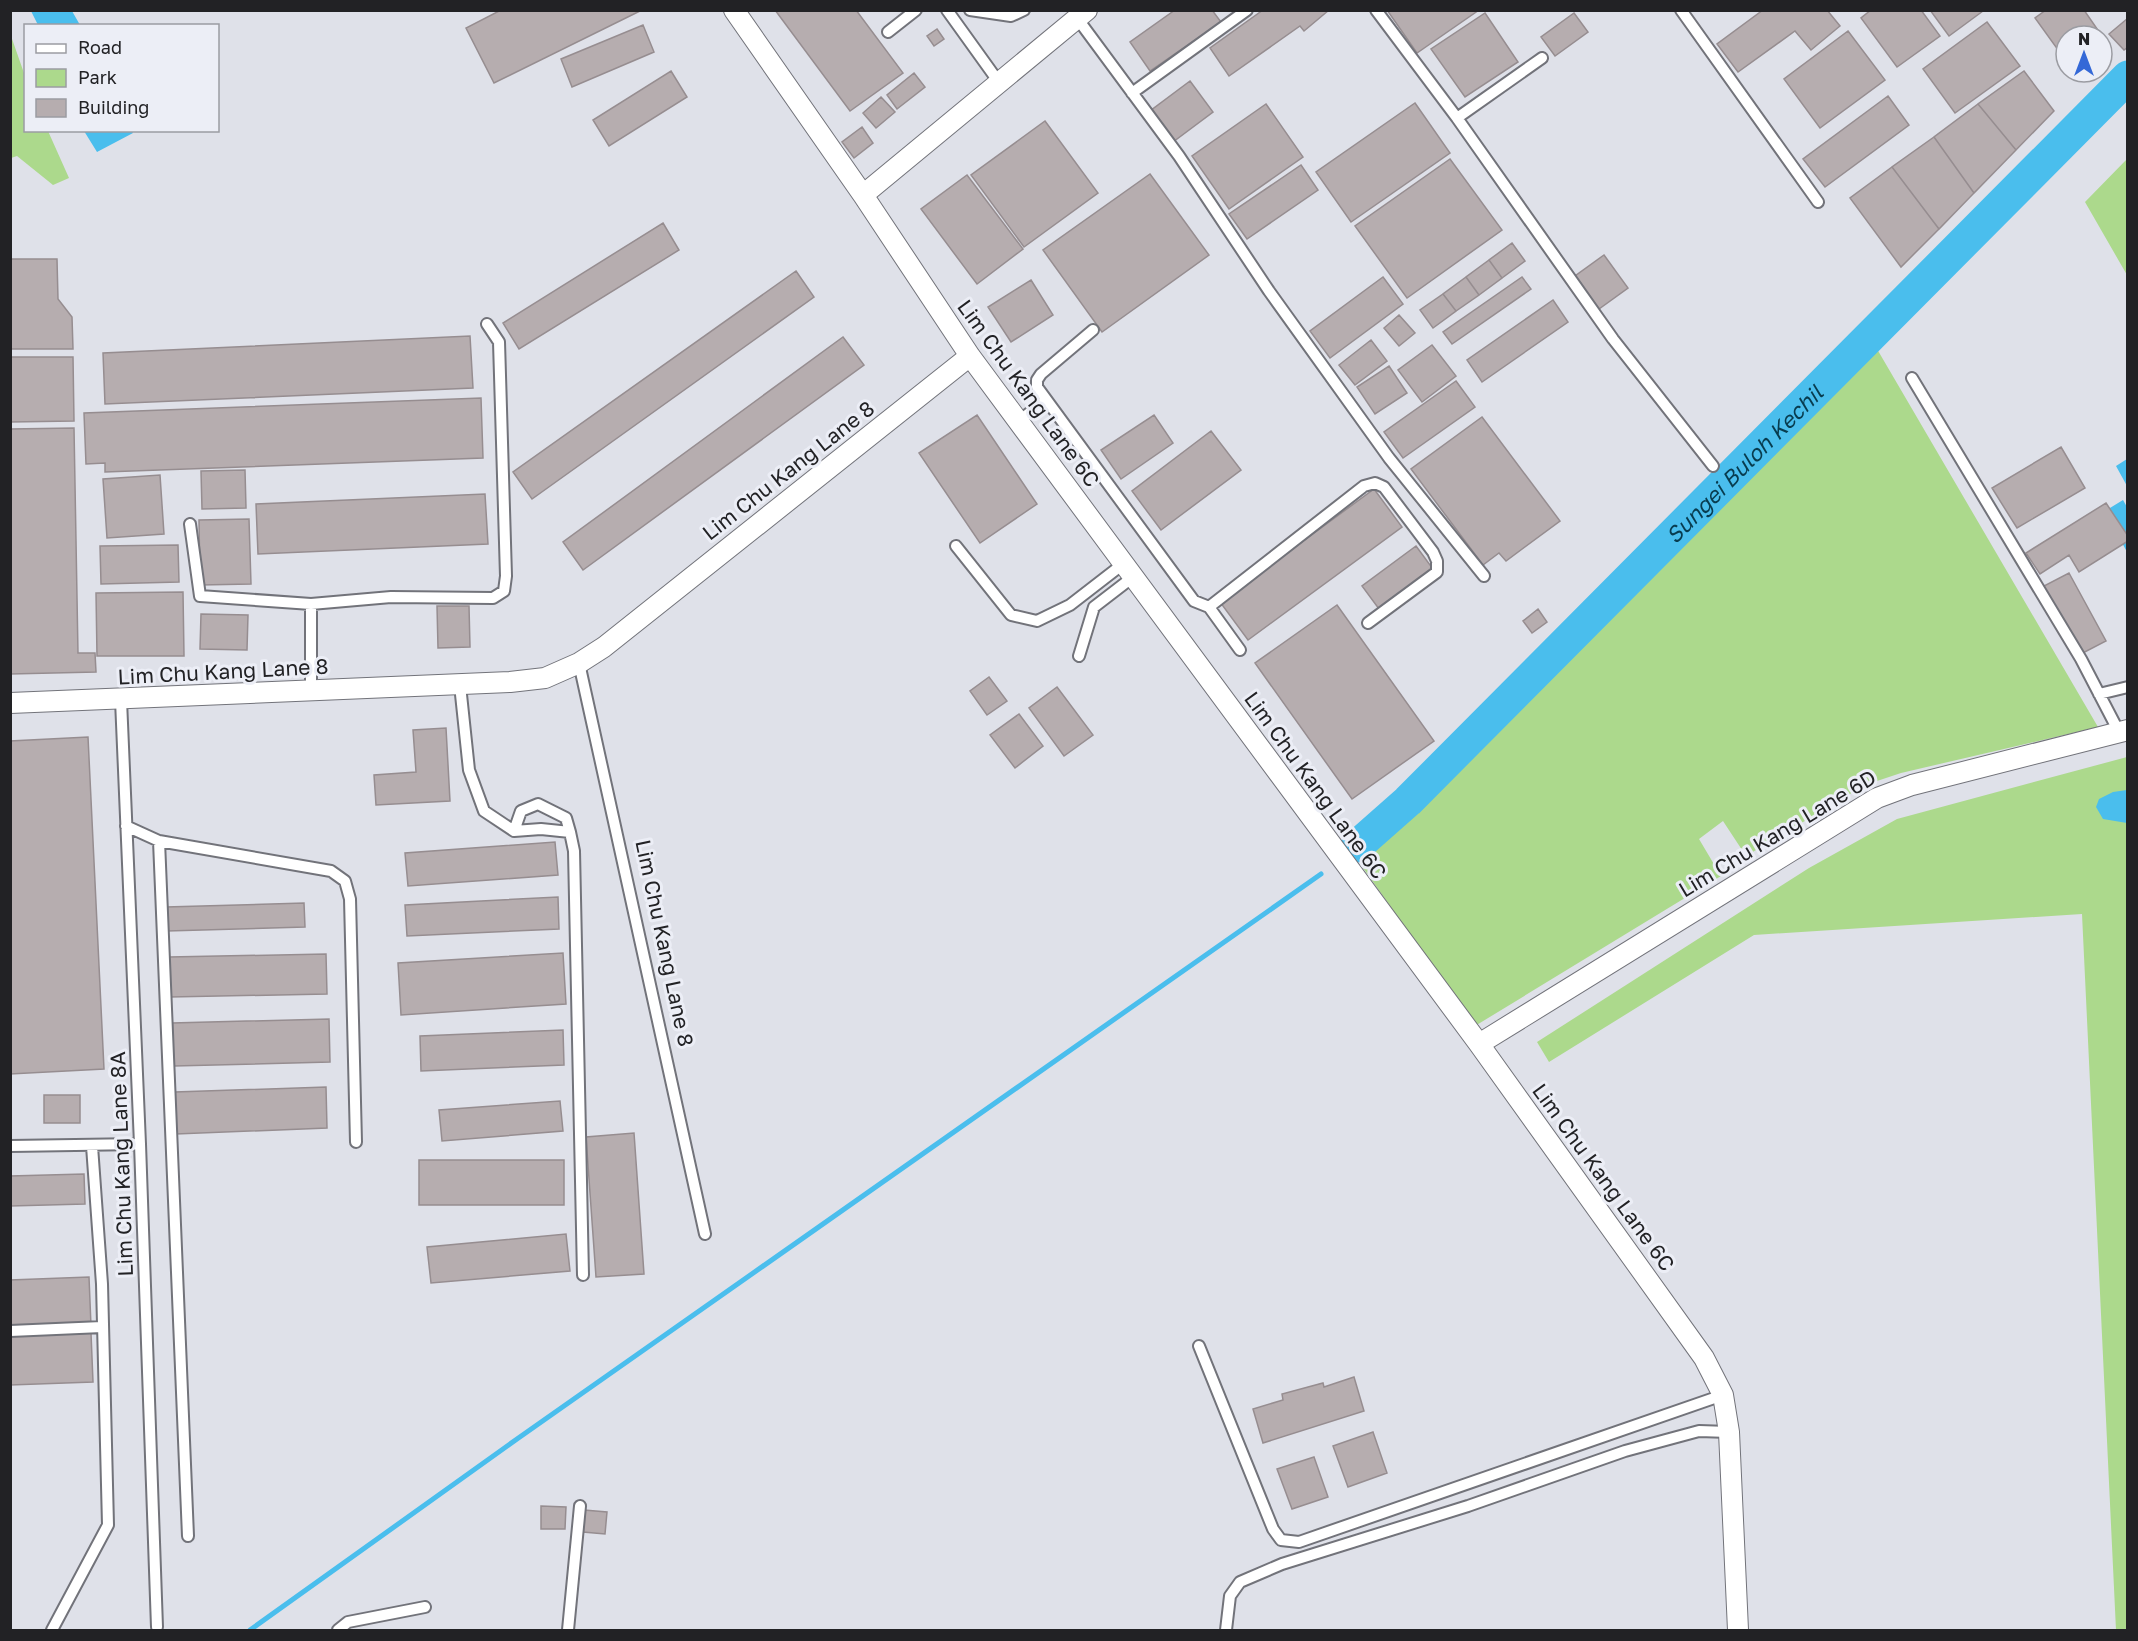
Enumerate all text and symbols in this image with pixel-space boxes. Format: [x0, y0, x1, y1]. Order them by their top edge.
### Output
legend [24, 24, 219, 132]
north arrow [2054, 24, 2114, 84]
text: N [2078, 29, 2090, 49]
text: Road [78, 36, 122, 58]
text: Park [78, 66, 117, 88]
text: Building [78, 96, 149, 118]
street label: Lim Chu Kang Lane 6C [952, 294, 1106, 492]
water label: Sungei Buloh Kechil [1659, 378, 1829, 548]
street label: Lim Chu Kang Lane 8 [697, 395, 879, 545]
street label: Lim Chu Kang Lane 8 [117, 652, 329, 690]
street label: Lim Chu Kang Lane 6C [1239, 686, 1393, 884]
street label: Lim Chu Kang Lane 6D [1674, 764, 1880, 902]
street label: Lim Chu Kang Lane 8 [630, 837, 700, 1049]
street label: Lim Chu Kang Lane 8A [104, 1051, 138, 1277]
street label: Lim Chu Kang Lane 6C [1527, 1078, 1681, 1276]

